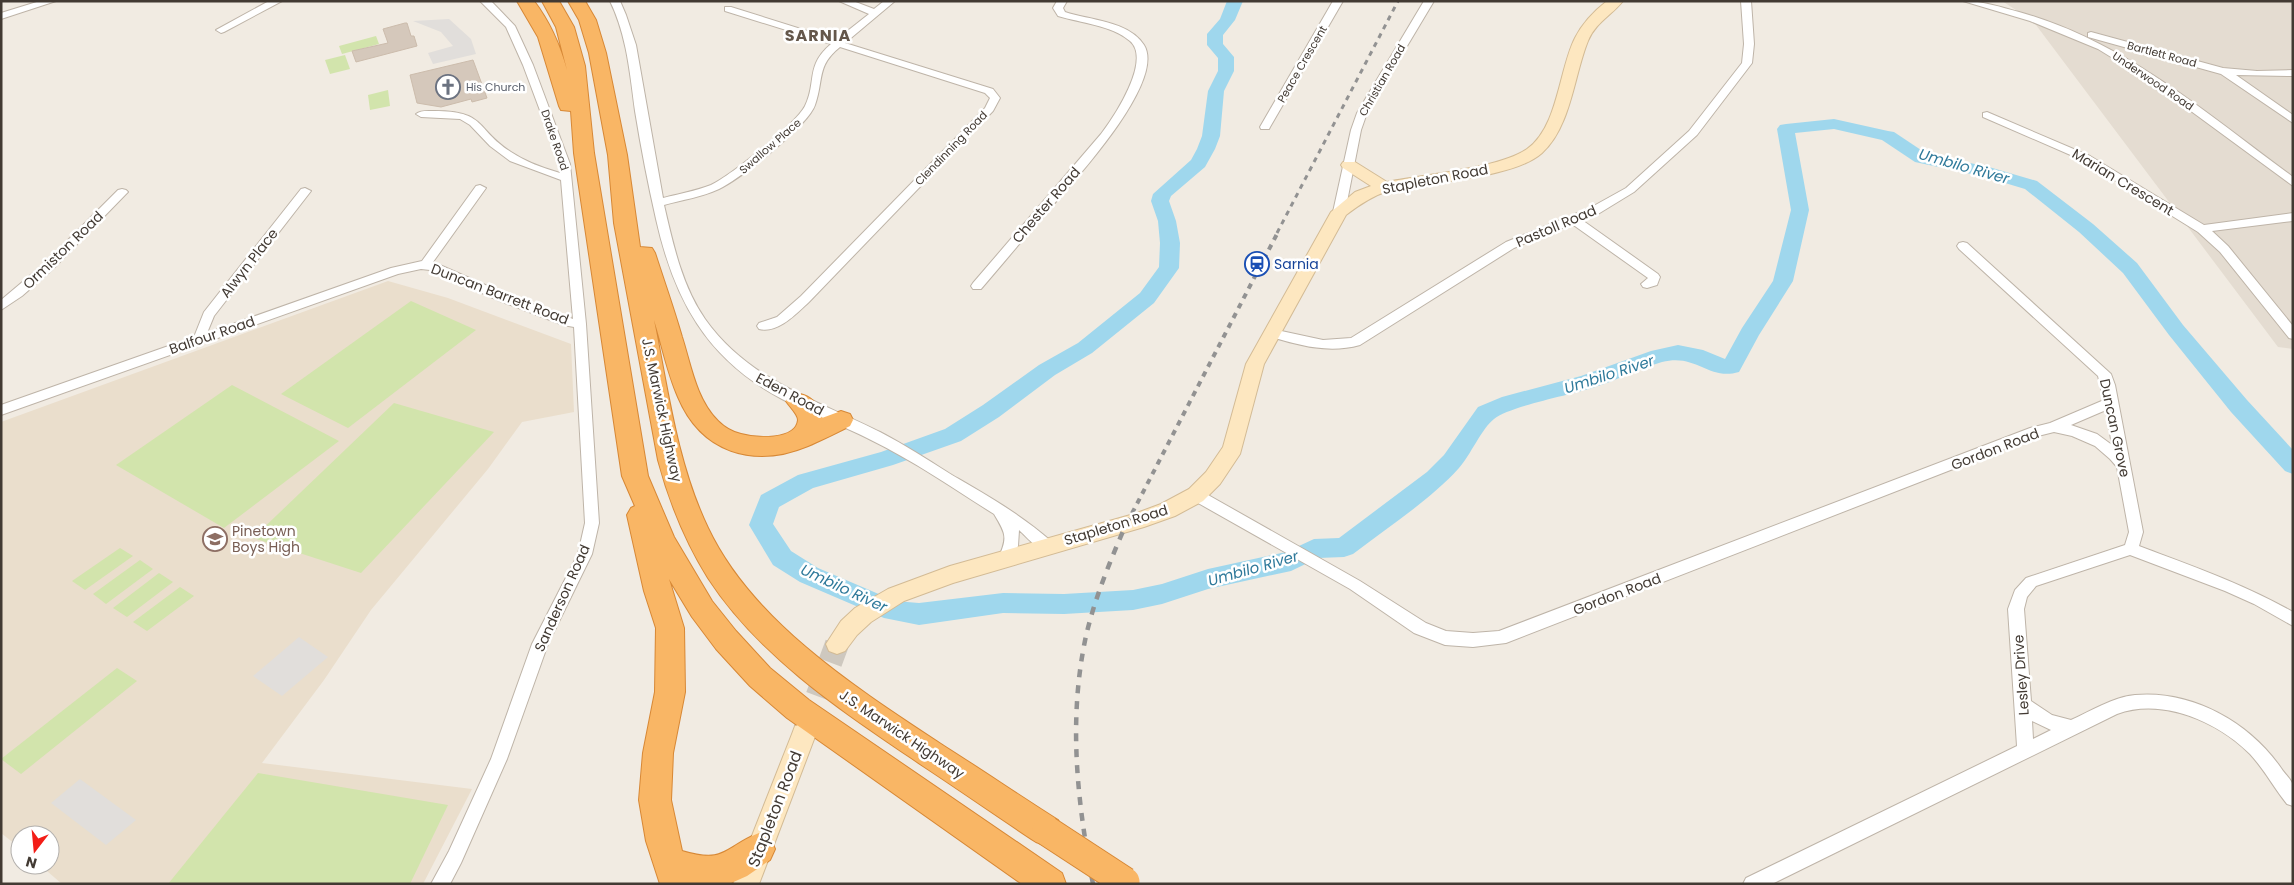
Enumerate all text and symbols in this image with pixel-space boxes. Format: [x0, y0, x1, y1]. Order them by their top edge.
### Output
street label: Peace Crescent [1273, 22, 1331, 106]
district label: SARNIA [785, 24, 851, 47]
street label: Bartlett Road [2125, 37, 2199, 71]
street label: Christian Road [1355, 41, 1409, 119]
street label: Underwood Road [2109, 48, 2197, 114]
church icon: His Church [435, 74, 461, 100]
place label: His Church [466, 79, 525, 95]
street label: Drake Road [537, 107, 573, 173]
street label: Clendinning Road [911, 107, 991, 189]
street label: Swallow Place [736, 114, 805, 177]
water label: Umbilo River [1916, 143, 2012, 189]
street label: Marian Crescent [2068, 144, 2178, 220]
street label: Stapleton Road [1380, 159, 1490, 199]
street label: Chester Road [1007, 163, 1085, 247]
street label: Pastoll Road [1513, 200, 1599, 252]
street label: Ormiston Road [18, 206, 108, 294]
street label: Alwyn Place [216, 224, 283, 302]
station icon: Sarnia [1244, 251, 1270, 277]
place label: Sarnia [1274, 254, 1319, 274]
street label: Duncan Barrett Road [428, 259, 572, 329]
street label: Balfour Road [166, 311, 258, 359]
street label: J.S. Marwick Highway [637, 336, 687, 484]
water label: Umbilo River [1561, 349, 1657, 398]
street label: Eden Road [752, 368, 828, 420]
street label: Duncan Grove [2095, 377, 2135, 479]
street label: Gordon Road [1948, 423, 2042, 475]
street label: Stapleton Road [1062, 500, 1170, 550]
place label: Pinetown Boys High [232, 521, 300, 557]
school or university icon: Pinetown Boys High [202, 526, 228, 552]
street label: Sanderson Road [529, 541, 595, 655]
water label: Umbilo River [1205, 545, 1301, 591]
water label: Umbilo River [797, 559, 891, 617]
street label: Gordon Road [1570, 568, 1664, 620]
street label: Lesley Drive [2008, 634, 2034, 716]
street label: J.S. Marwick Highway [836, 685, 969, 783]
street label: Stapleton Road [742, 748, 808, 870]
north arrow [10, 825, 60, 875]
text: N [24, 851, 39, 874]

